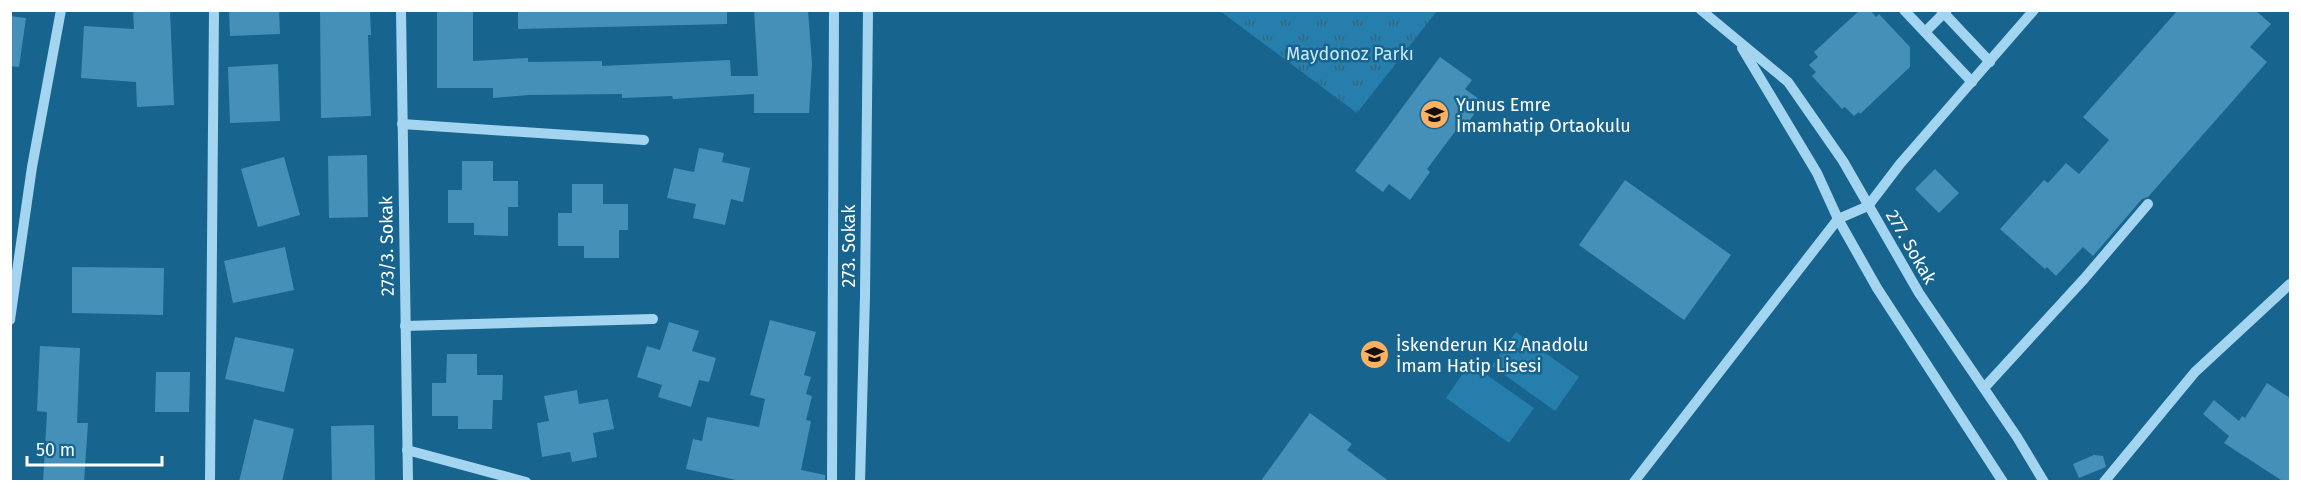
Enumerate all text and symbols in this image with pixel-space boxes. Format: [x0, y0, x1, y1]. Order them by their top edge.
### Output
park label: Maydonoz Parkı [1286, 43, 1414, 65]
place label: Yunus Emre İmamhatip Ortaokulu [1456, 94, 1631, 137]
school or university icon: Yunus Emre İmamhatip Ortaokulu [1419, 99, 1451, 131]
street label: 273/3. Sokak [375, 195, 399, 296]
street label: 273. Sokak [838, 204, 860, 287]
street label: 277. Sokak [1881, 206, 1941, 289]
place label: İskenderun Kız Anadolu İmam Hatip Lisesi [1396, 334, 1588, 377]
school or university icon: İskenderun Kız Anadolu İmam Hatip Lisesi [1359, 339, 1391, 371]
scale bar [27, 429, 162, 467]
text: 50 m [36, 439, 75, 461]

